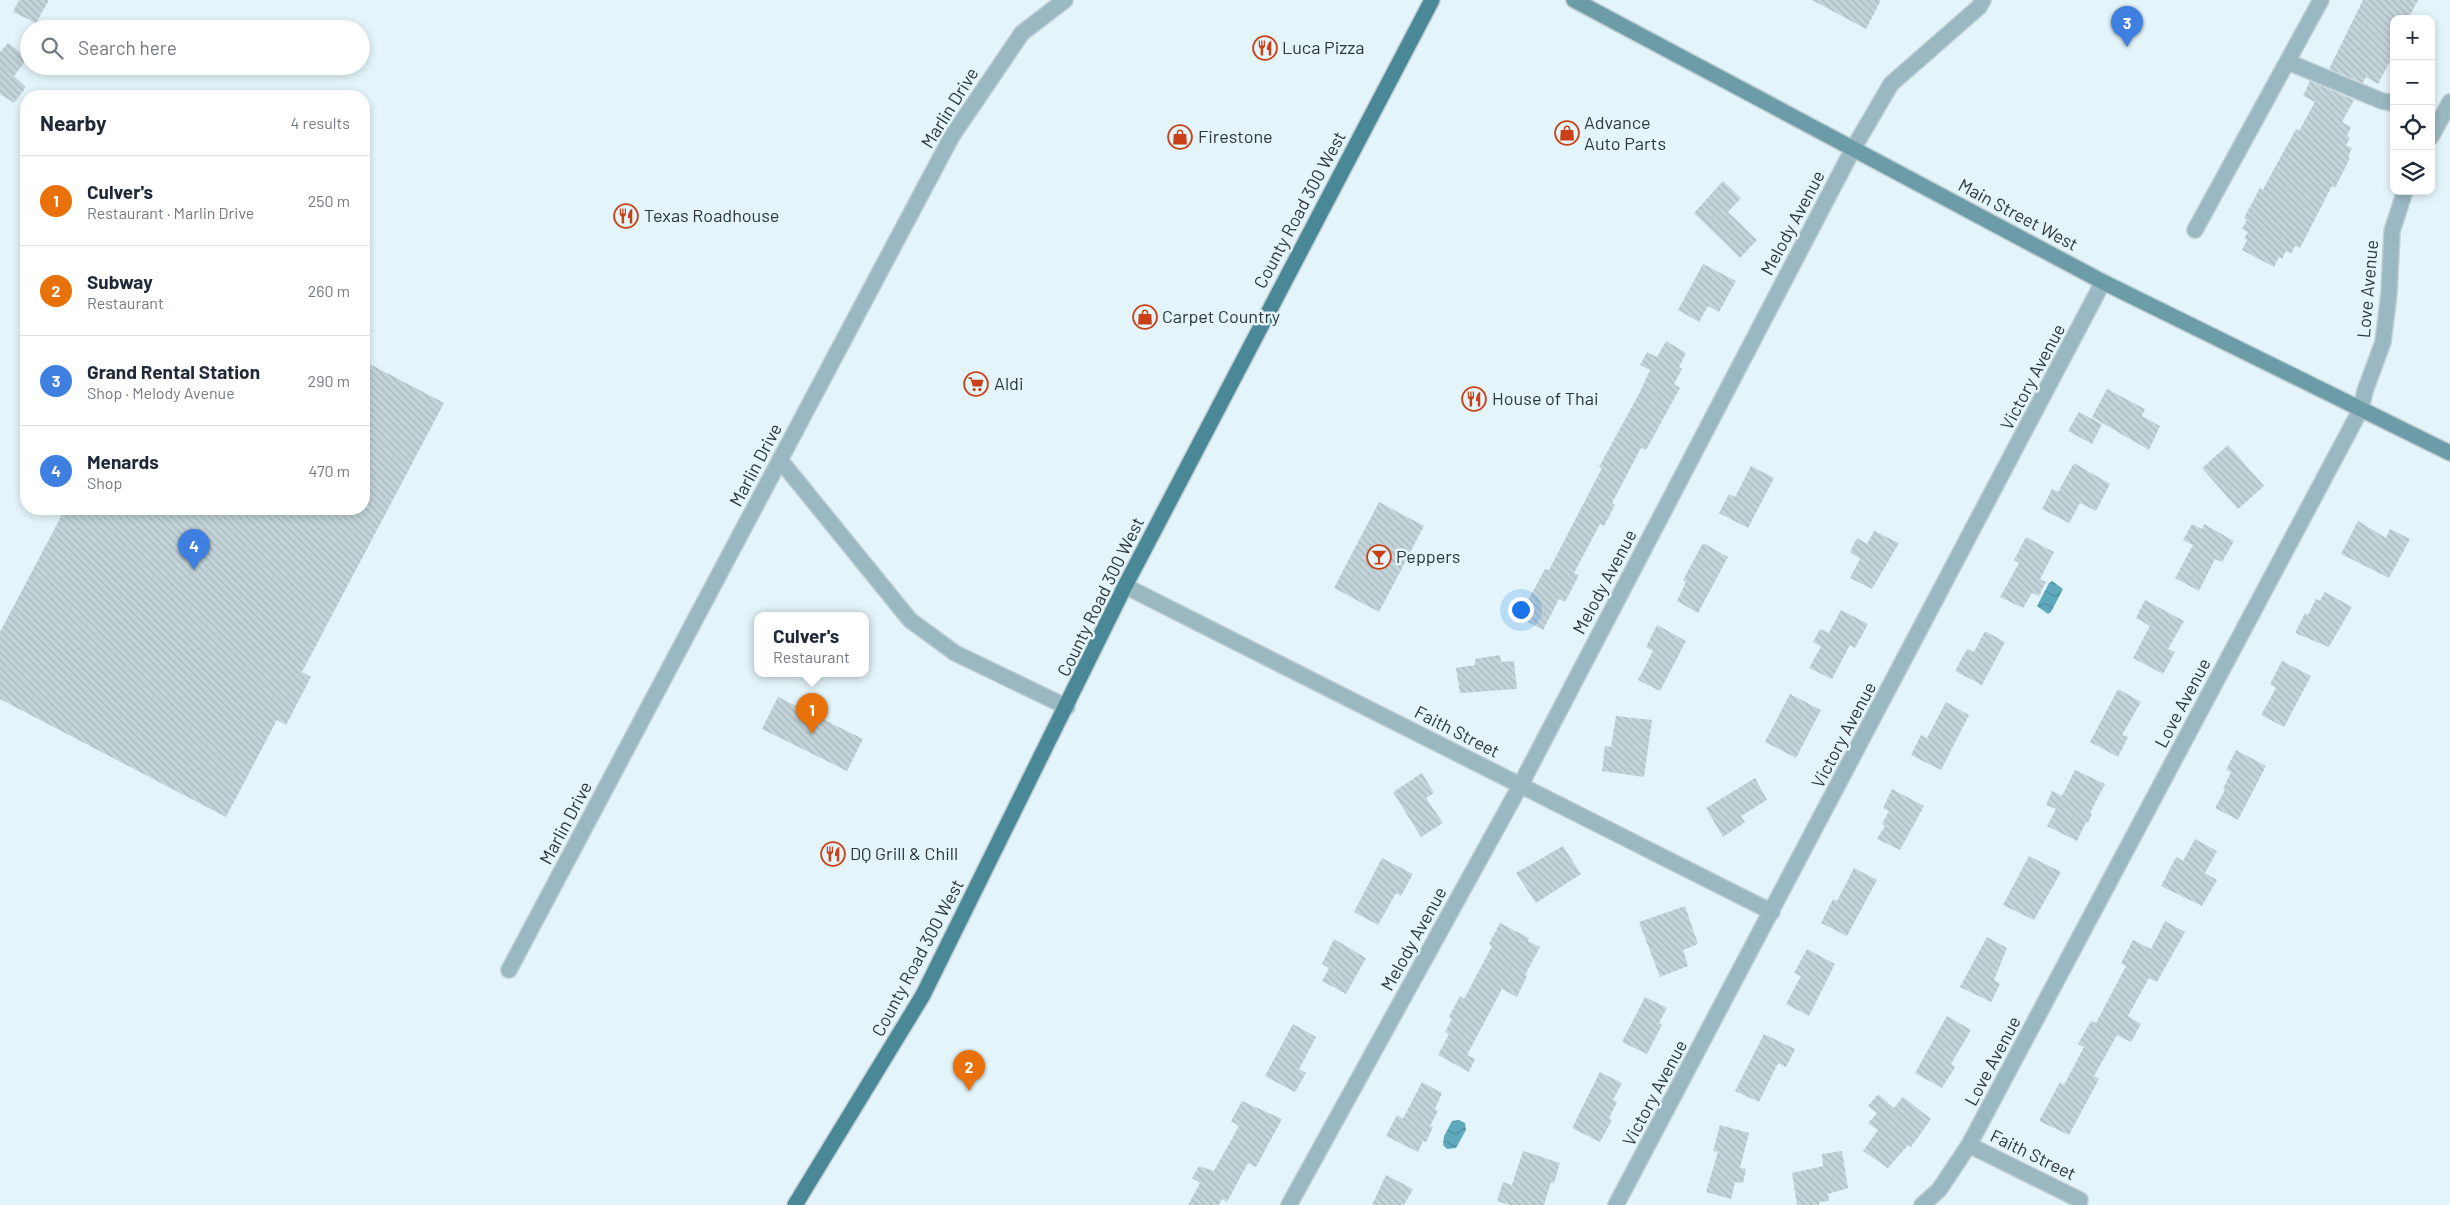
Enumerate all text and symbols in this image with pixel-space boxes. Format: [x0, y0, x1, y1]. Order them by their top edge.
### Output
pin: 3 [2111, 6, 2143, 47]
map controls [2390, 15, 2435, 195]
button: + [2390, 15, 2435, 60]
search box [20, 20, 370, 75]
icon: search [38, 34, 66, 62]
restaurant icon: Luca Pizza [1252, 35, 1278, 61]
text: Search here [78, 36, 177, 59]
place label: Luca Pizza [1282, 36, 1365, 58]
button: − [2390, 60, 2435, 105]
street label: Marlin Drive [916, 63, 983, 152]
button: locate [2390, 105, 2435, 150]
text: Nearby [40, 110, 106, 135]
place label: Advance Auto Parts [1584, 111, 1666, 154]
text: 4 results [290, 113, 350, 132]
shop icon: Advance Auto Parts [1554, 120, 1580, 146]
shop icon: Firestone [1167, 124, 1193, 150]
place label: Firestone [1198, 125, 1273, 147]
street label: County Road 300 West [1248, 127, 1350, 292]
button: layers [2390, 150, 2435, 195]
street label: Melody Avenue [1755, 166, 1829, 279]
street label: Main Street West [1955, 173, 2082, 255]
text: Culver's [87, 180, 153, 203]
text: 1 [53, 191, 59, 210]
text: 250 m [308, 191, 350, 210]
text: Restaurant · Marlin Drive [87, 203, 254, 222]
restaurant icon: Texas Roadhouse [613, 203, 639, 229]
place label: Texas Roadhouse [644, 204, 779, 226]
street label: Love Avenue [2352, 239, 2382, 339]
text: Subway [87, 270, 153, 293]
text: 2 [52, 281, 60, 300]
text: 260 m [308, 281, 350, 300]
text: Restaurant [87, 293, 164, 312]
shop icon: Carpet Country [1132, 304, 1158, 330]
place label: Carpet Country [1162, 305, 1280, 327]
street label: Victory Avenue [1995, 320, 2069, 433]
text: Grand Rental Station [87, 360, 260, 383]
text: 3 [52, 371, 60, 390]
text: 290 m [308, 371, 350, 390]
supermarket icon: Aldi [963, 371, 989, 397]
place label: Aldi [994, 372, 1023, 394]
text: Shop · Melody Avenue [87, 383, 235, 402]
restaurant icon: House of Thai [1461, 386, 1487, 412]
place label: House of Thai [1492, 387, 1599, 409]
street label: Marlin Drive [724, 419, 786, 510]
text: Menards [87, 450, 159, 473]
text: 4 [51, 461, 61, 480]
text: 470 m [309, 461, 350, 480]
text: Shop [87, 473, 122, 492]
street label: County Road 300 West [1052, 513, 1148, 680]
street label: Melody Avenue [1567, 525, 1641, 638]
pin: 4 [178, 529, 210, 570]
bar icon: Peppers [1366, 544, 1392, 570]
place label: Peppers [1396, 545, 1460, 567]
your location [1508, 597, 1534, 623]
popup [754, 612, 869, 677]
text: Culver's [773, 624, 839, 647]
text: Restaurant [773, 647, 850, 666]
street label: Love Avenue [2149, 654, 2215, 751]
street label: Victory Avenue [1806, 678, 1880, 791]
pin: 1 [796, 693, 828, 734]
street label: Faith Street [1411, 700, 1504, 762]
street label: Marlin Drive [534, 777, 596, 868]
restaurant icon: DQ Grill & Chill [820, 841, 846, 867]
place label: DQ Grill & Chill [850, 842, 958, 864]
street label: County Road 300 West [866, 875, 968, 1040]
street label: Melody Avenue [1376, 883, 1451, 994]
street label: Love Avenue [1959, 1012, 2025, 1109]
street label: Victory Avenue [1617, 1036, 1691, 1149]
pin: 2 [953, 1050, 985, 1091]
street label: Faith Street [1987, 1124, 2080, 1184]

